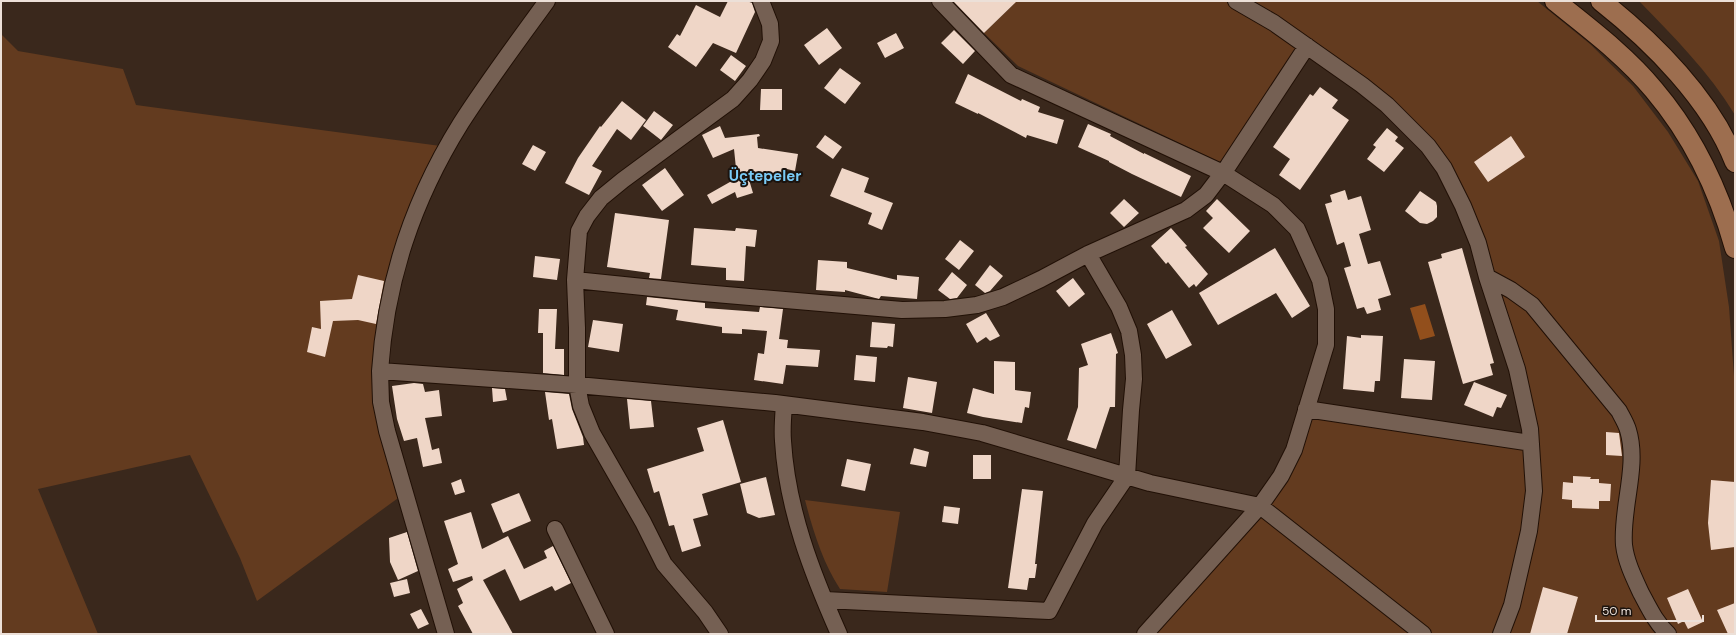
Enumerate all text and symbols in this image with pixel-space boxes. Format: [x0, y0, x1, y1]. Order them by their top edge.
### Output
district label: Üçtepeler [729, 166, 801, 186]
scale bar [1596, 597, 1703, 623]
text: 50 m [1602, 603, 1631, 619]

